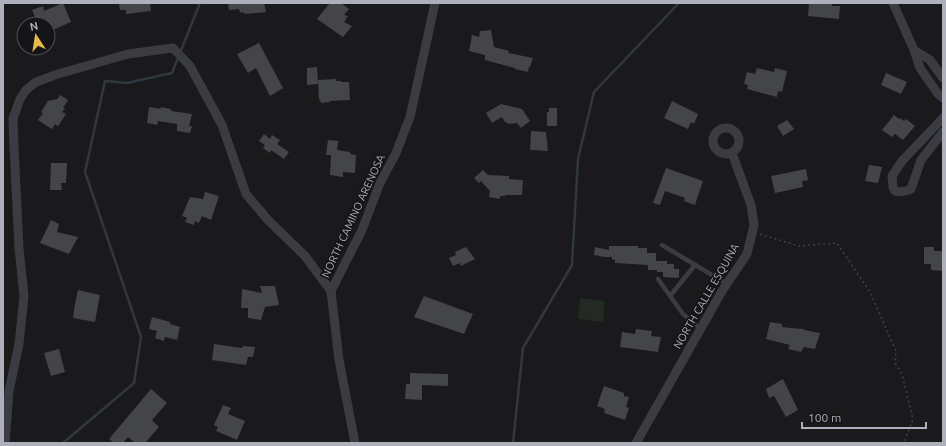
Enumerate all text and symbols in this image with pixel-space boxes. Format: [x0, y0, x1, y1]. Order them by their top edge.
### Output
north arrow [16, 16, 56, 56]
text: N [29, 19, 39, 33]
street label: NORTH CAMINO ARENOSA [319, 152, 387, 279]
street label: NORTH CALLE ESQUINA [671, 241, 741, 351]
scale bar [802, 404, 926, 430]
text: 100 m [808, 411, 841, 424]

